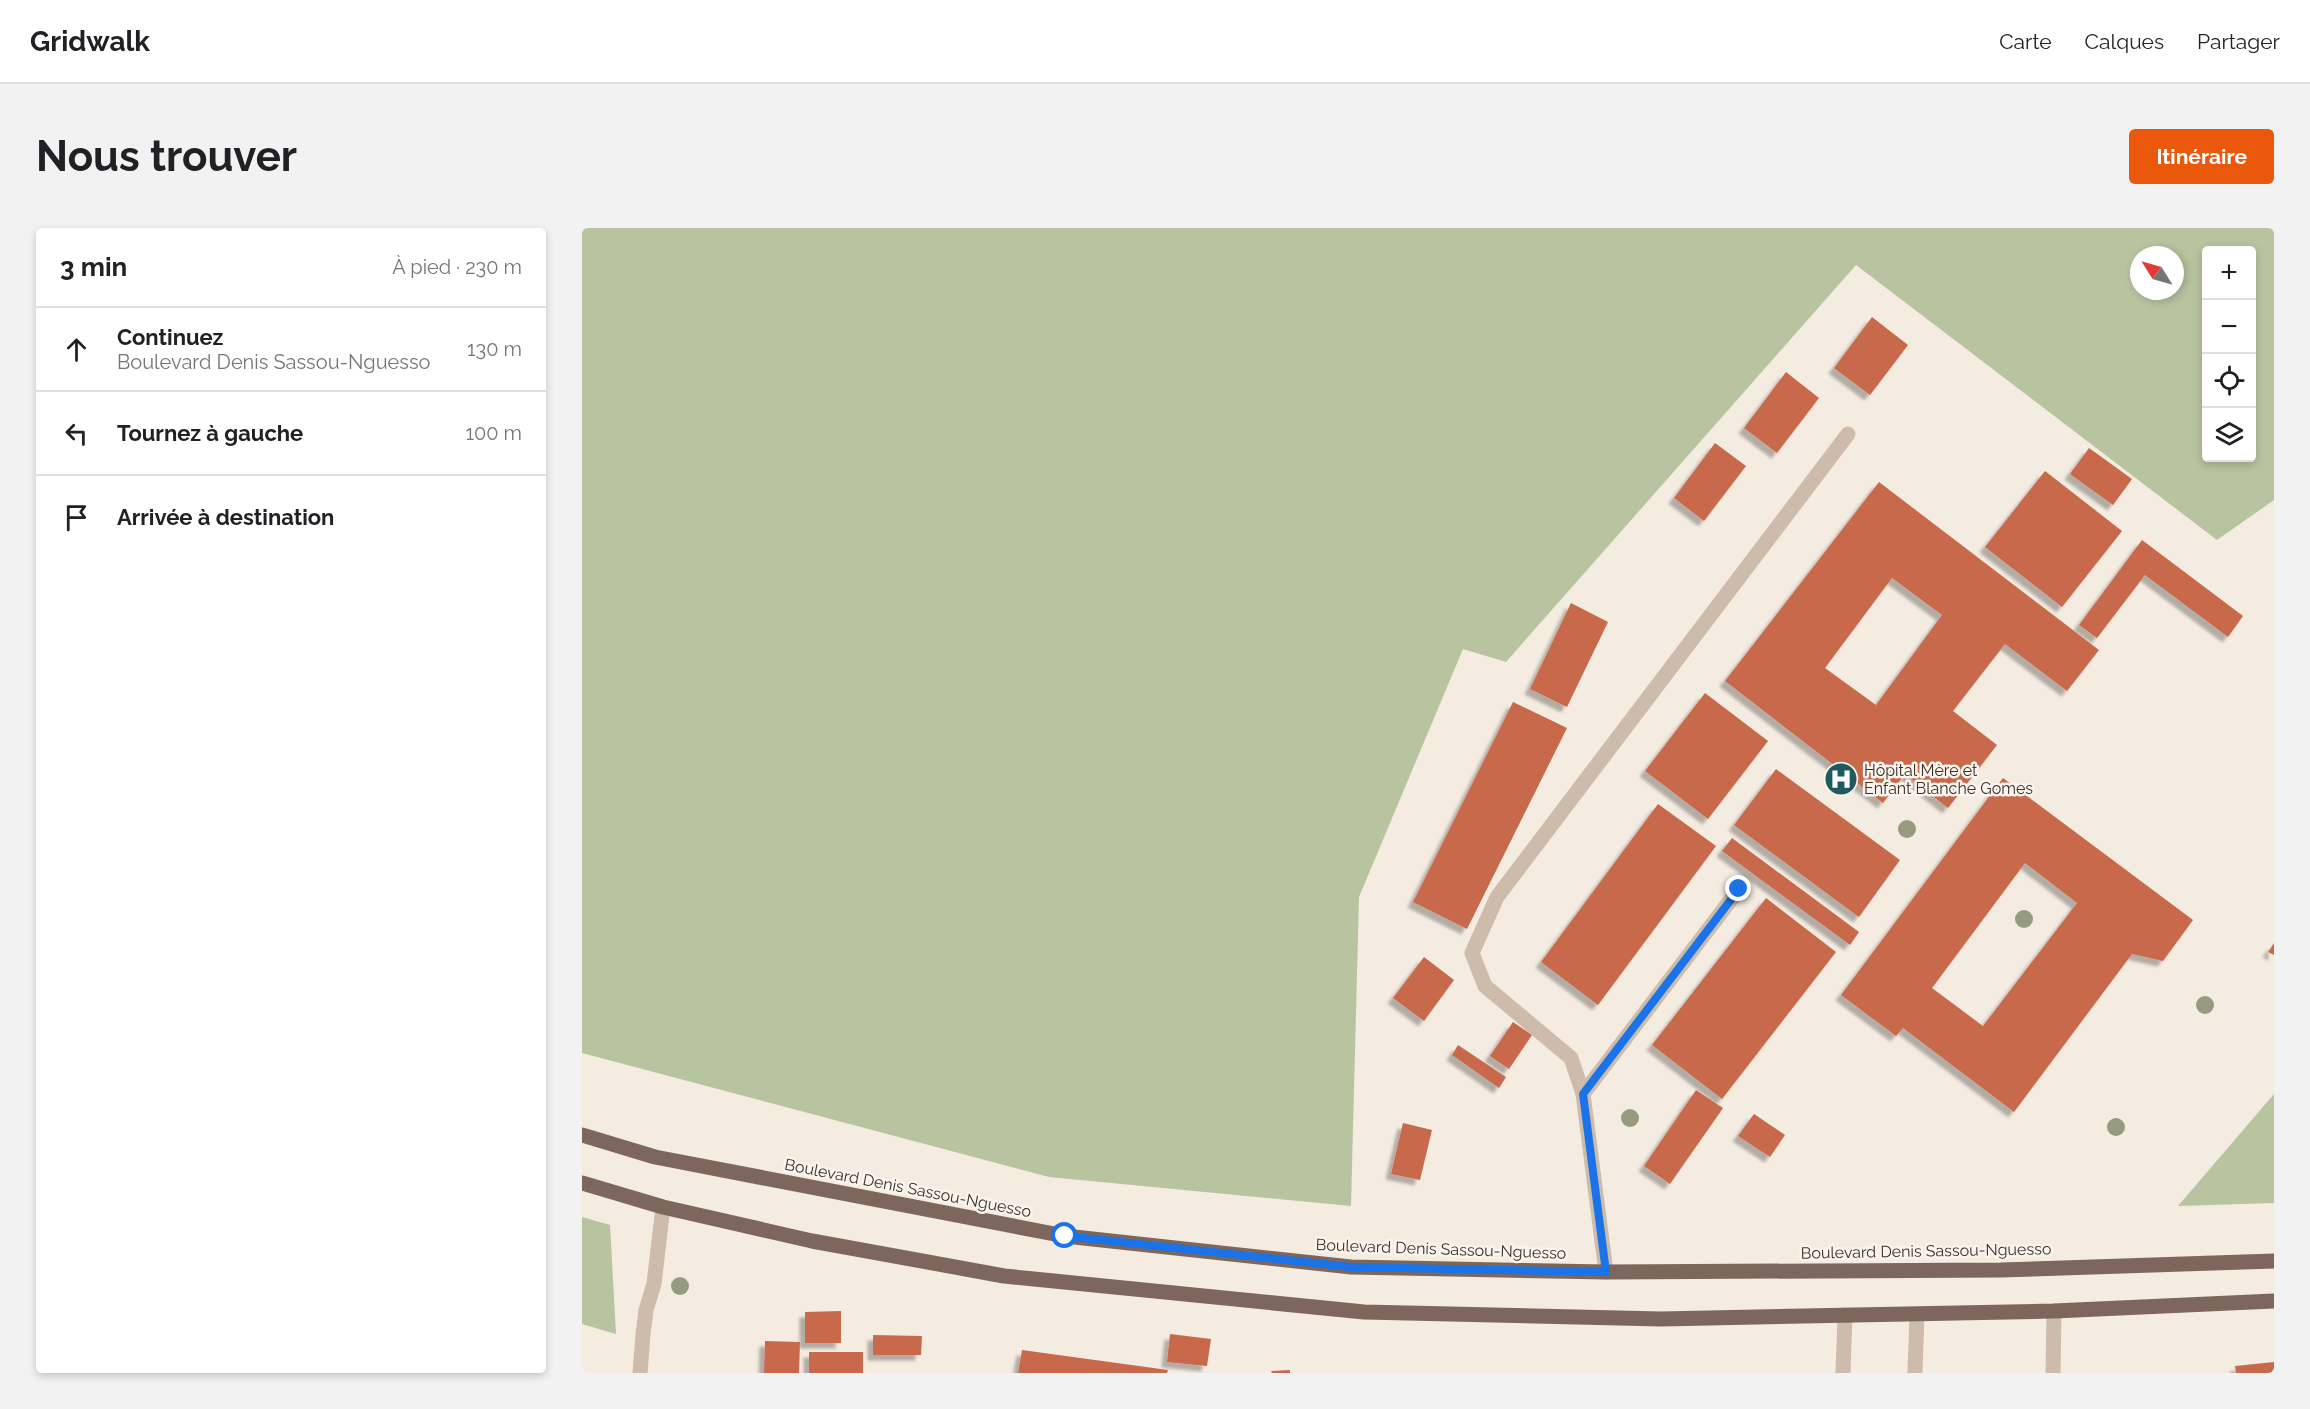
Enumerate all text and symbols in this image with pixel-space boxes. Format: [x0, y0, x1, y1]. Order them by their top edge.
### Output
text: Gridwalk [30, 25, 150, 58]
text: Carte [1999, 29, 2052, 54]
text: Calques [2085, 29, 2164, 54]
text: Partager [2197, 29, 2280, 54]
button: Itinéraire [2129, 129, 2274, 184]
text: Nous trouver [36, 132, 297, 181]
north arrow [2130, 246, 2184, 300]
map controls [2202, 246, 2256, 462]
button: + [2202, 246, 2256, 300]
text: 3 min [60, 252, 127, 282]
text: À pied · 230 m [392, 255, 522, 279]
button: − [2202, 300, 2256, 354]
text: Continuez [117, 324, 223, 350]
icon: ahead [60, 333, 93, 366]
text: 130 m [467, 337, 522, 361]
text: Boulevard Denis Sassou-Nguesso [117, 350, 430, 374]
button: locate [2202, 354, 2256, 408]
button: layers [2202, 408, 2256, 462]
icon: left [60, 417, 93, 450]
text: Tournez à gauche [117, 420, 303, 446]
text: 100 m [465, 421, 522, 445]
icon: arrive [60, 501, 93, 534]
text: Arrivée à destination [117, 504, 334, 530]
hospital icon: Hôpital Mère et Enfant Blanche Gomes [1823, 761, 1859, 797]
place label: Hôpital Mère et Enfant Blanche Gomes [1864, 761, 2033, 798]
route end [1725, 875, 1751, 901]
street label: Boulevard Denis Sassou-Nguesso [783, 1155, 1033, 1221]
route start [1051, 1222, 1077, 1248]
street label: Boulevard Denis Sassou-Nguesso [1315, 1235, 1567, 1263]
street label: Boulevard Denis Sassou-Nguesso [1800, 1239, 2052, 1263]

